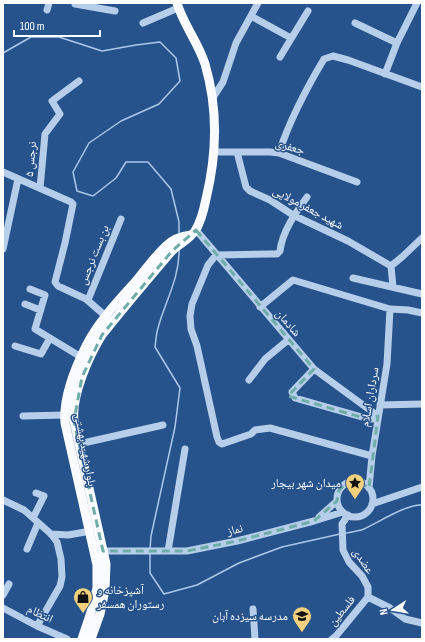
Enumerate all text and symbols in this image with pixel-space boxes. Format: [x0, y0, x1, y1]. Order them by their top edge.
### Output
scale bar [14, 12, 100, 38]
text: 100 m [20, 19, 45, 34]
street label: جعفری [274, 136, 307, 158]
street label: نرجس ۵ [22, 141, 40, 177]
street label: شهید جعفر مولایی [270, 183, 346, 233]
street label: بن بست نرجس [75, 223, 113, 287]
street label: شادمان [272, 306, 304, 340]
street label: سرداران اسلام [357, 366, 383, 428]
street label: بلوار شهید بهشتی [71, 412, 99, 488]
place icon: میدان شهر بیجار [344, 472, 366, 500]
place label: میدان شهر بیجار [270, 476, 341, 491]
street label: نماز [225, 521, 244, 539]
street label: عضدی [349, 545, 377, 577]
place label: آشپزخانه و رستوران همسفر [96, 583, 165, 612]
shop icon: آشپزخانه و رستوران همسفر [72, 586, 94, 614]
north arrow [373, 590, 413, 630]
street label: فلسطین [325, 593, 359, 629]
street label: انتظام [25, 601, 56, 627]
school or university icon: مدرسه سیزده آبان [291, 605, 313, 633]
text: N [377, 608, 391, 616]
place label: مدرسه سیزده آبان [212, 609, 288, 624]

